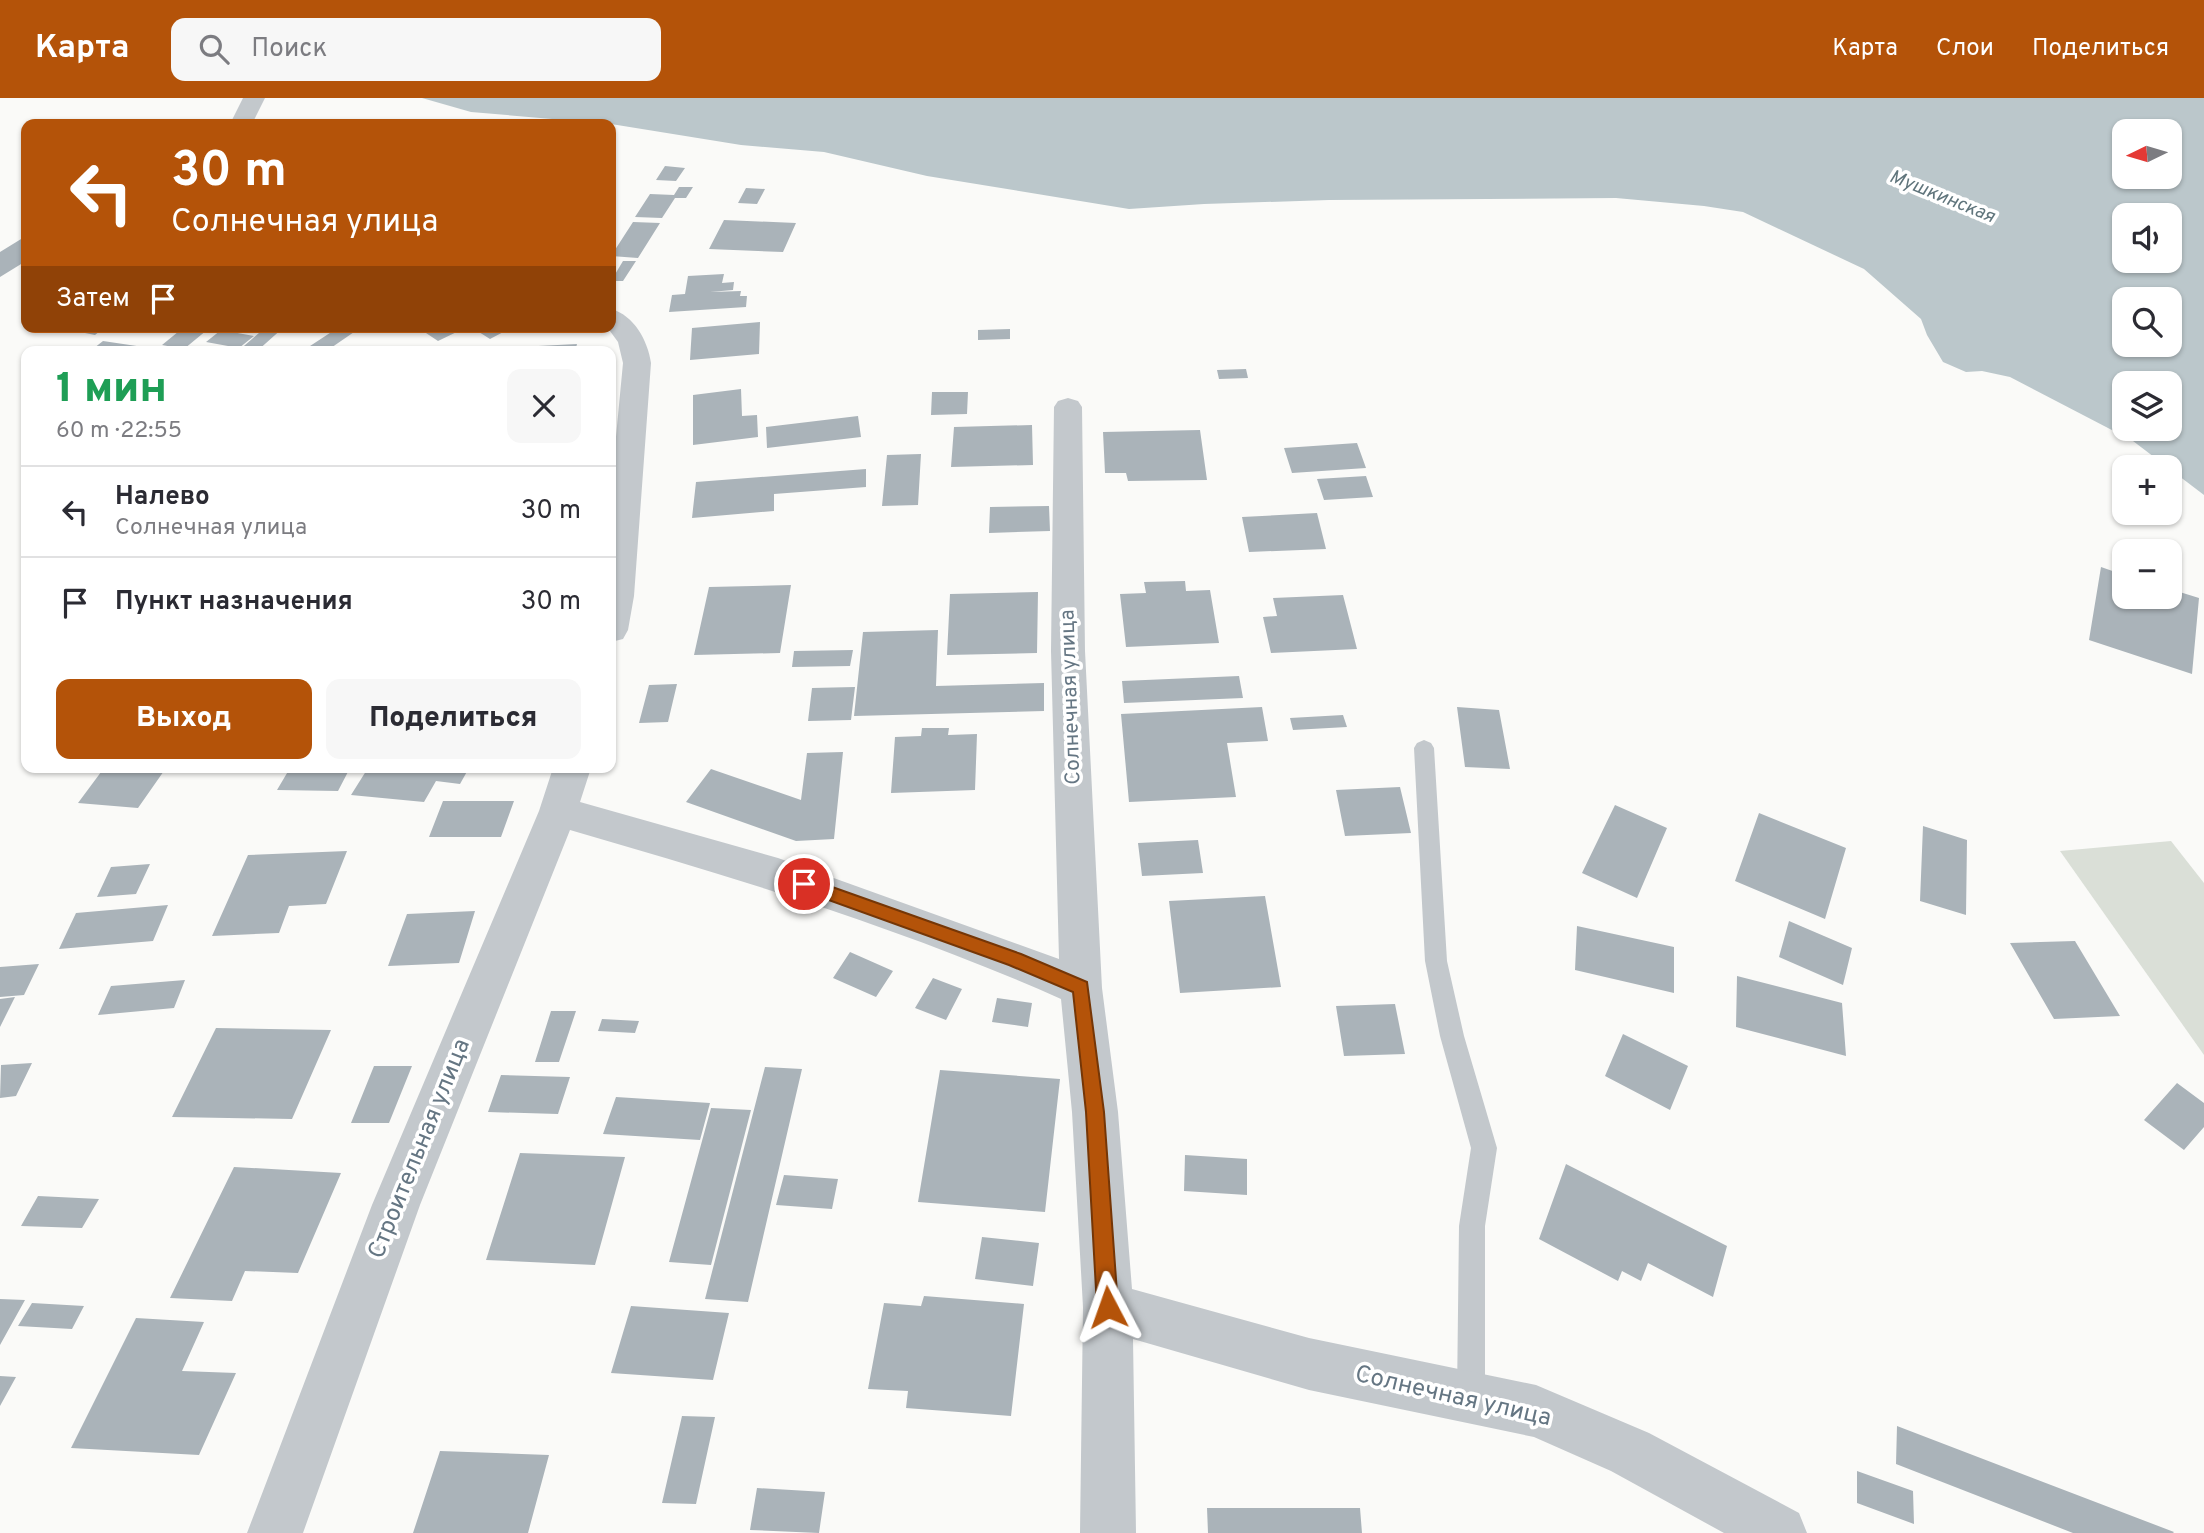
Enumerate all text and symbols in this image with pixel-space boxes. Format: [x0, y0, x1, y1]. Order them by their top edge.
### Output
search box [171, 18, 661, 81]
text: Карта [35, 28, 129, 70]
icon: search [195, 30, 233, 68]
text: Поиск [251, 33, 327, 66]
text: Карта [1832, 34, 1898, 64]
text: Слои [1936, 34, 1994, 64]
text: Поделиться [2032, 34, 2169, 64]
north arrow [2112, 119, 2182, 189]
map controls [2112, 119, 2182, 609]
text: 30 m [171, 142, 287, 204]
icon: left [56, 147, 147, 238]
water label: Мушкинская [1886, 165, 1999, 229]
text: Солнечная улица [171, 203, 438, 243]
button: sound [2112, 203, 2182, 273]
icon: arrive [144, 280, 182, 318]
text: Затем [56, 283, 130, 316]
button: search [2112, 287, 2182, 357]
text: 1 мин [56, 364, 167, 417]
button: close [507, 369, 581, 443]
button: layers [2112, 371, 2182, 441]
text: 60 m · 22:55 [56, 417, 182, 446]
button: + [2112, 455, 2182, 525]
text: Налево [115, 481, 210, 514]
icon: left [56, 493, 94, 531]
text: 30 m [521, 495, 581, 528]
text: Солнечная улица [115, 514, 307, 543]
button: − [2112, 539, 2182, 609]
icon: arrive [56, 584, 94, 622]
text: Пункт назначения [115, 586, 353, 619]
text: 30 m [521, 586, 581, 619]
street label: Солнечная улица [1054, 609, 1088, 785]
button: Выход [56, 679, 312, 759]
button: Поделиться [326, 679, 581, 759]
pin [774, 854, 834, 914]
icon: arrive [785, 865, 823, 903]
street label: Строительная улица [362, 1035, 478, 1263]
position arrow [1071, 1270, 1145, 1344]
street label: Солнечная улица [1352, 1360, 1554, 1434]

